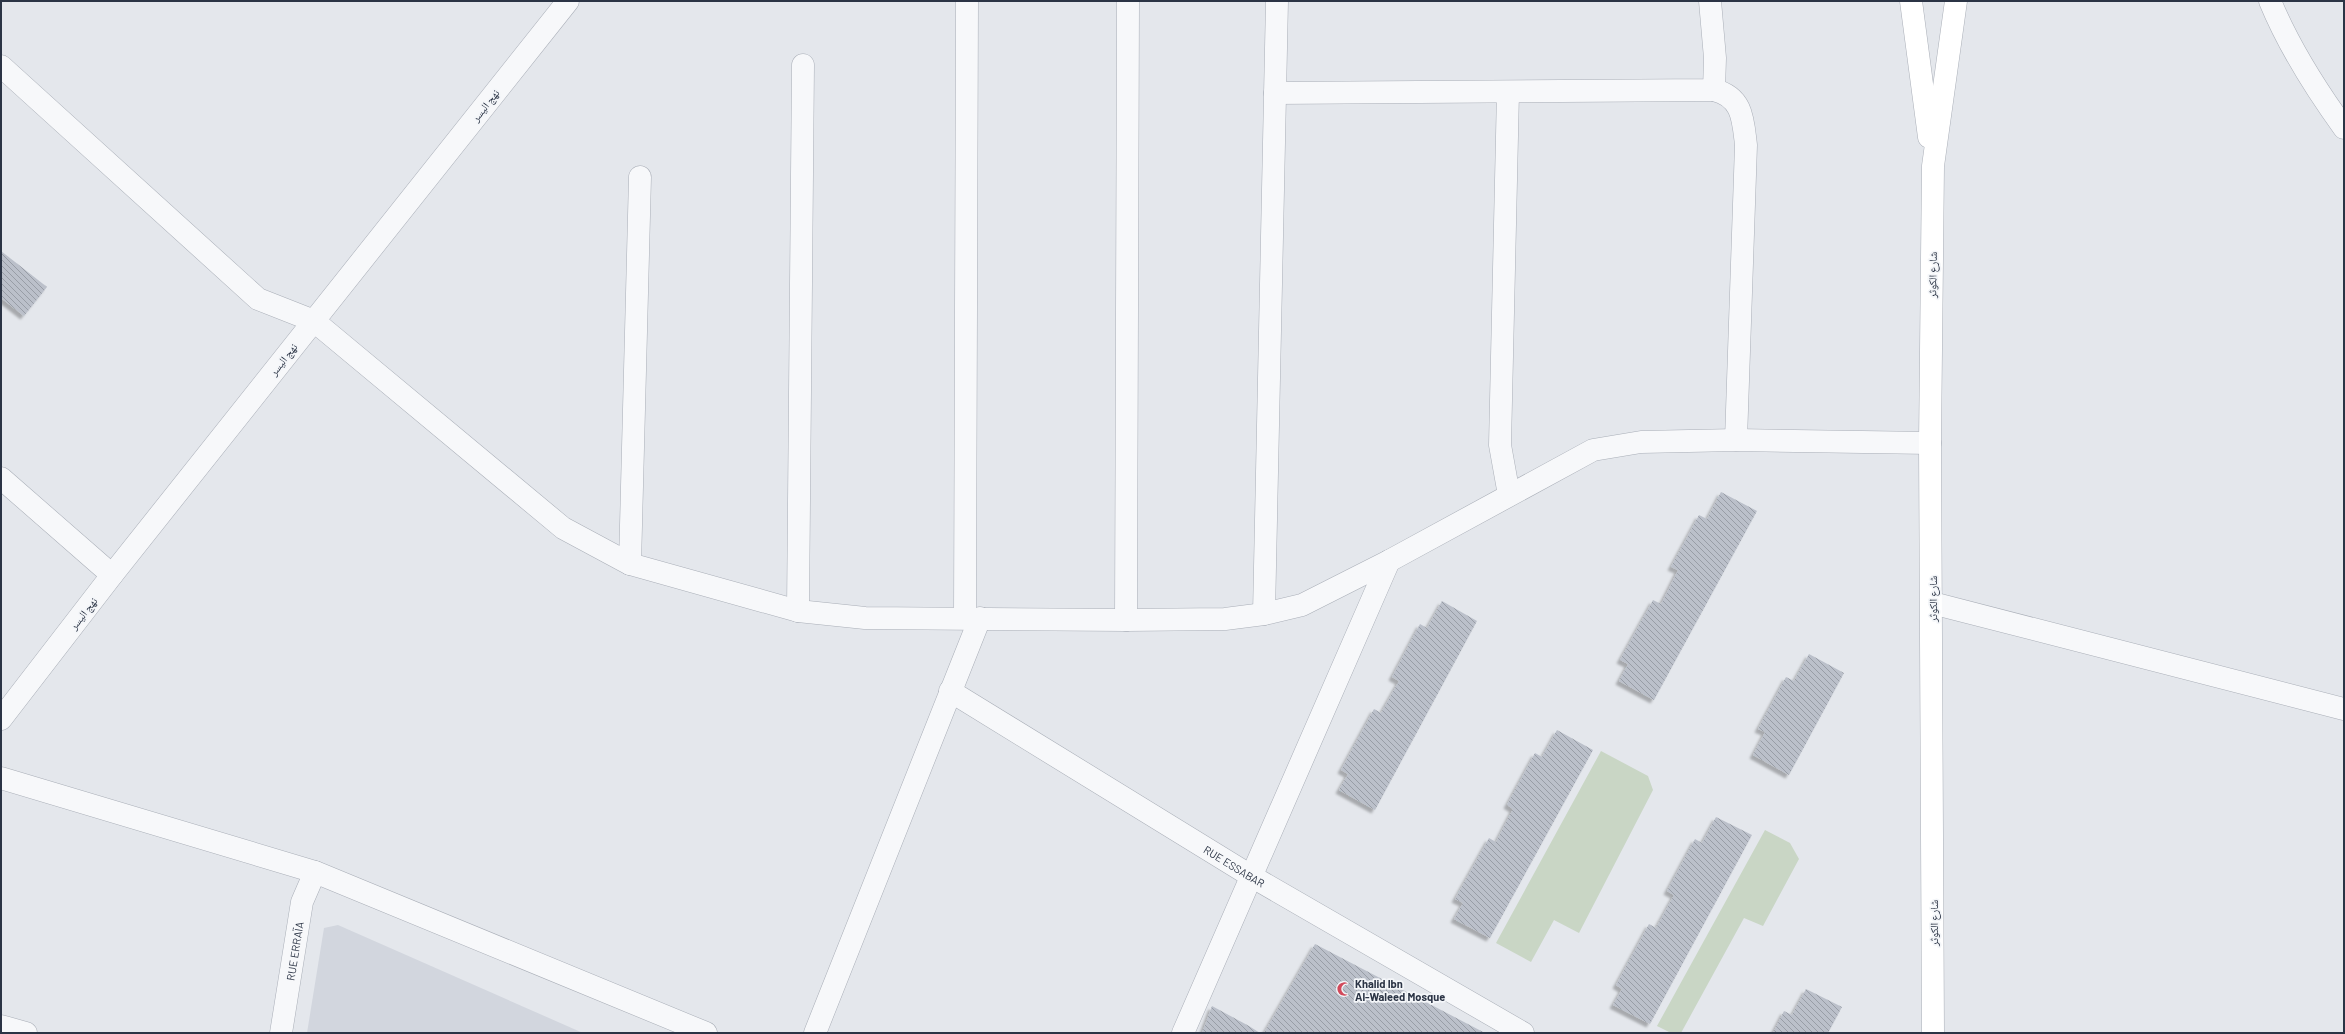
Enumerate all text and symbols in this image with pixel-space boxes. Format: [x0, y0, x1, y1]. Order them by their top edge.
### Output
street label: نهج اليسر [468, 86, 502, 125]
street label: شارع الكوثر [1925, 252, 1940, 299]
street label: نهج اليسر [266, 340, 300, 379]
street label: شارع الكوثر [1926, 576, 1940, 623]
street label: نهج اليسر [66, 594, 100, 633]
street label: RUE ESSABAR [1202, 842, 1268, 889]
street label: شارع الكوثر [1927, 900, 1941, 947]
street label: RUE ERRAÏA [283, 920, 305, 981]
place label: Khalid Ibn Al-Waleed Mosque [1355, 977, 1445, 1003]
mosque icon: Khalid Ibn Al-Waleed Mosque [1336, 981, 1352, 997]

